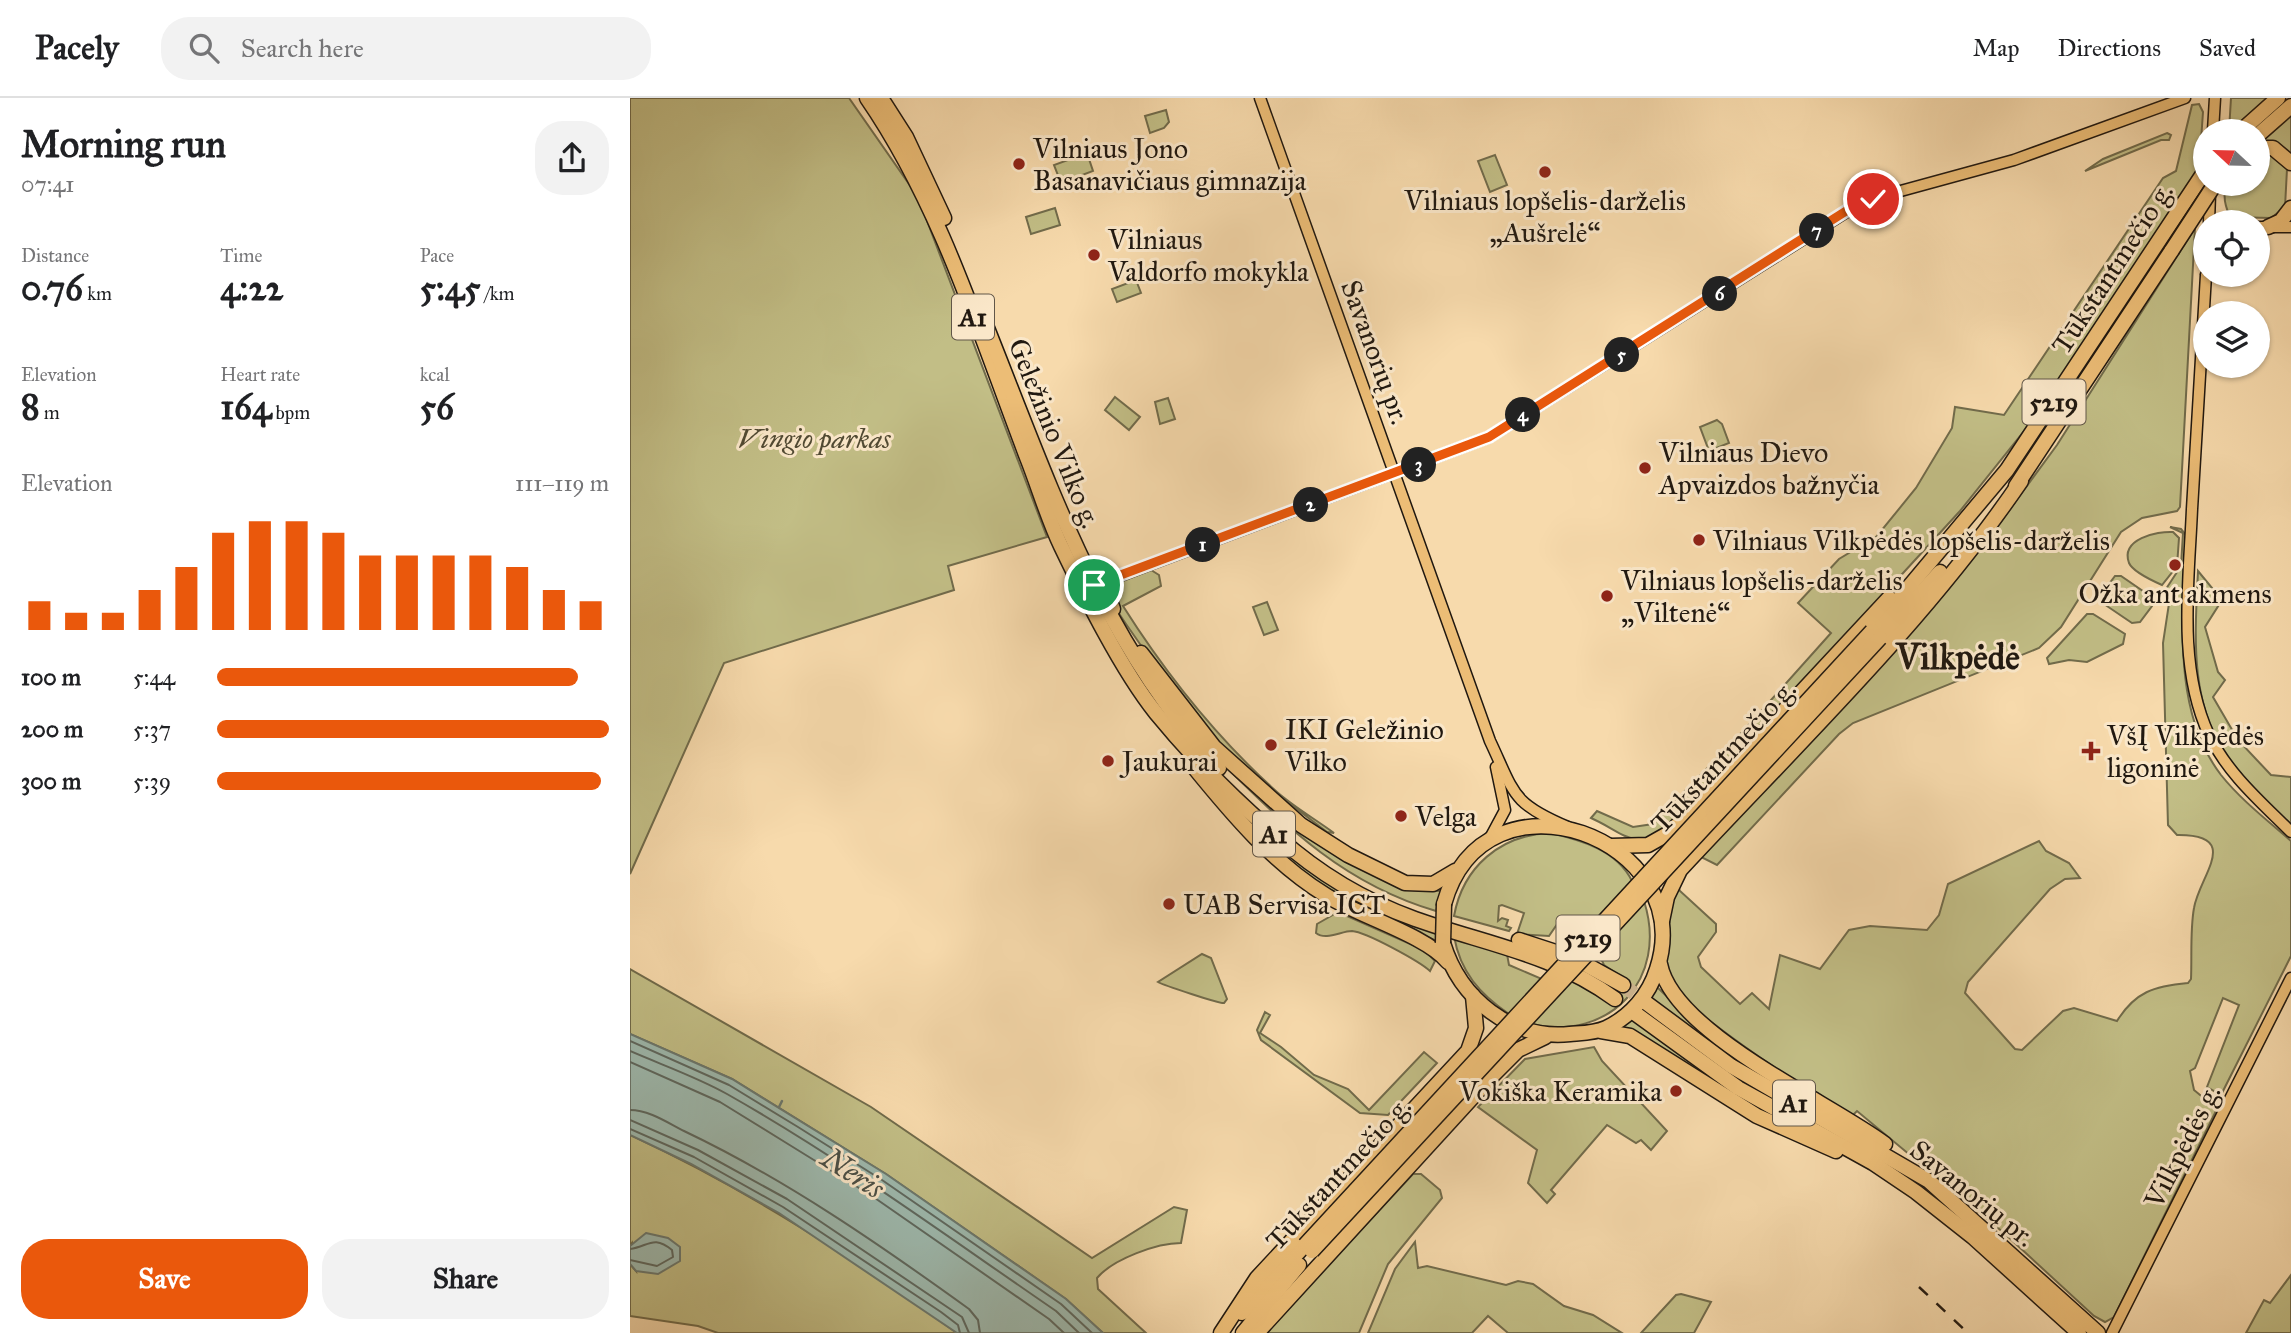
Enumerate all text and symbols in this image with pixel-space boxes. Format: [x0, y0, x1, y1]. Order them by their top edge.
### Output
search box [161, 17, 651, 80]
text: Pacely [35, 28, 119, 68]
icon: search [185, 29, 223, 67]
text: Search here [241, 32, 364, 64]
text: Map [1973, 33, 2020, 63]
text: Directions [2058, 33, 2161, 63]
text: Saved [2199, 33, 2256, 63]
north arrow [2193, 119, 2270, 196]
map controls [2193, 119, 2270, 378]
text: Morning run [21, 121, 226, 167]
button: share [535, 121, 609, 195]
place label: Vilniaus Jono Basanavičiaus gimnazija [1032, 131, 1306, 198]
marker: Vilniaus Jono Basanavičiaus gimnazija [1011, 156, 1027, 172]
marker: Vilniaus lopšelis-darželis „Aušrelė“ [1537, 164, 1553, 180]
pin [1843, 169, 1903, 229]
text: 07:41 [21, 170, 74, 198]
street label: Tūkstantmečio g. [2044, 176, 2181, 361]
icon: check [1854, 180, 1892, 218]
place label: Vilniaus lopšelis-darželis „Aušrelė“ [1403, 183, 1686, 250]
button: locate [2193, 210, 2270, 287]
pin: 7 [1800, 214, 1834, 248]
text: 7 [1811, 219, 1822, 242]
place label: Vilniaus Valdorfo mokykla [1107, 222, 1309, 289]
text: Distance [21, 244, 89, 267]
text: Time [220, 244, 262, 267]
text: Pace [420, 244, 454, 267]
marker: Vilniaus Valdorfo mokykla [1086, 247, 1102, 263]
text: 0.76 [21, 267, 83, 310]
text: 4:22 [220, 267, 283, 310]
text: 5:45 [420, 267, 481, 310]
street label: Savanorių pr. [1333, 275, 1418, 429]
pin: 6 [1702, 276, 1738, 312]
text: km [83, 282, 112, 305]
text: /km [481, 282, 515, 305]
text: 6 [1715, 282, 1724, 305]
road number: A1 [952, 294, 994, 340]
button: layers [2193, 301, 2270, 378]
street label: Geležinio Vilko g. [1001, 333, 1109, 533]
pin: 5 [1604, 338, 1640, 372]
text: 5 [1617, 343, 1626, 366]
text: Elevation [21, 363, 96, 386]
text: Heart rate [220, 363, 300, 386]
text: kcal [420, 363, 450, 386]
road number: 5219 [2022, 380, 2086, 424]
text: 8 [21, 386, 40, 429]
text: 164 [220, 386, 272, 429]
text: 56 [420, 386, 454, 429]
pin: 4 [1506, 398, 1540, 432]
text: m [40, 401, 60, 424]
text: bpm [272, 401, 310, 424]
text: 4 [1517, 403, 1528, 426]
park label: Vingio parkas [737, 421, 892, 456]
place label: Vilniaus Dievo Apvaizdos bažnyčia [1658, 435, 1880, 502]
pin: 3 [1402, 448, 1436, 482]
text: 3 [1415, 453, 1422, 476]
marker: Vilniaus Dievo Apvaizdos bažnyčia [1637, 460, 1653, 476]
text: Elevation [21, 469, 112, 497]
text: 111–119 m [515, 469, 609, 497]
pin: 2 [1294, 488, 1328, 522]
text: 2 [1306, 493, 1315, 516]
place label: Vilniaus Vilkpėdės lopšelis-darželis [1712, 523, 2110, 558]
pin: 1 [1186, 528, 1220, 562]
marker: Vilniaus Vilkpėdės lopšelis-darželis [1691, 532, 1707, 548]
text: 1 [1199, 533, 1206, 556]
pin [1064, 555, 1124, 615]
marker: Ožka ant akmens [2167, 557, 2183, 573]
place label: Vilniaus lopšelis-darželis „Viltenė“ [1620, 563, 1903, 630]
icon: arrive [1075, 566, 1113, 604]
place label: Ožka ant akmens [2078, 576, 2272, 611]
marker: Vilniaus lopšelis-darželis „Viltenė“ [1599, 588, 1615, 604]
district label: Vilkpėdė [1895, 636, 2020, 679]
text: 100 m [21, 663, 81, 691]
text: 5:44 [133, 663, 175, 691]
street label: Tūkstantmečio g. [1643, 672, 1804, 841]
place label: IKI Geležinio Vilko [1284, 712, 1444, 779]
text: 200 m [21, 715, 83, 743]
text: 5:37 [133, 715, 171, 743]
place label: VšĮ Vilkpėdės ligoninė [2106, 718, 2264, 785]
marker: IKI Geležinio Vilko [1263, 737, 1279, 753]
marker: VšĮ Vilkpėdės ligoninė [2081, 741, 2101, 761]
place label: Jaukurai [1119, 744, 1218, 779]
marker: Jaukurai [1100, 753, 1116, 769]
text: 300 m [21, 767, 81, 795]
text: 5:39 [133, 767, 171, 795]
place label: Velga [1414, 799, 1477, 834]
marker: Velga [1393, 808, 1409, 824]
road number: A1 [1253, 812, 1295, 856]
place label: UAB Servisa ICT [1183, 887, 1385, 922]
marker: UAB Servisa ICT [1161, 896, 1177, 912]
road number: 5219 [1556, 916, 1620, 960]
place label: Vokiška Keramika [1458, 1074, 1662, 1109]
street label: Vilkpėdės g. [2136, 1078, 2229, 1215]
road number: A1 [1773, 1080, 1815, 1126]
marker: Vokiška Keramika [1668, 1083, 1684, 1099]
street label: Tūkstantmečio g. [1258, 1089, 1419, 1258]
street label: Savanorių pr. [1903, 1132, 2042, 1254]
water label: Neris [813, 1139, 892, 1207]
button: Save [21, 1239, 308, 1319]
button: Share [322, 1239, 609, 1319]

